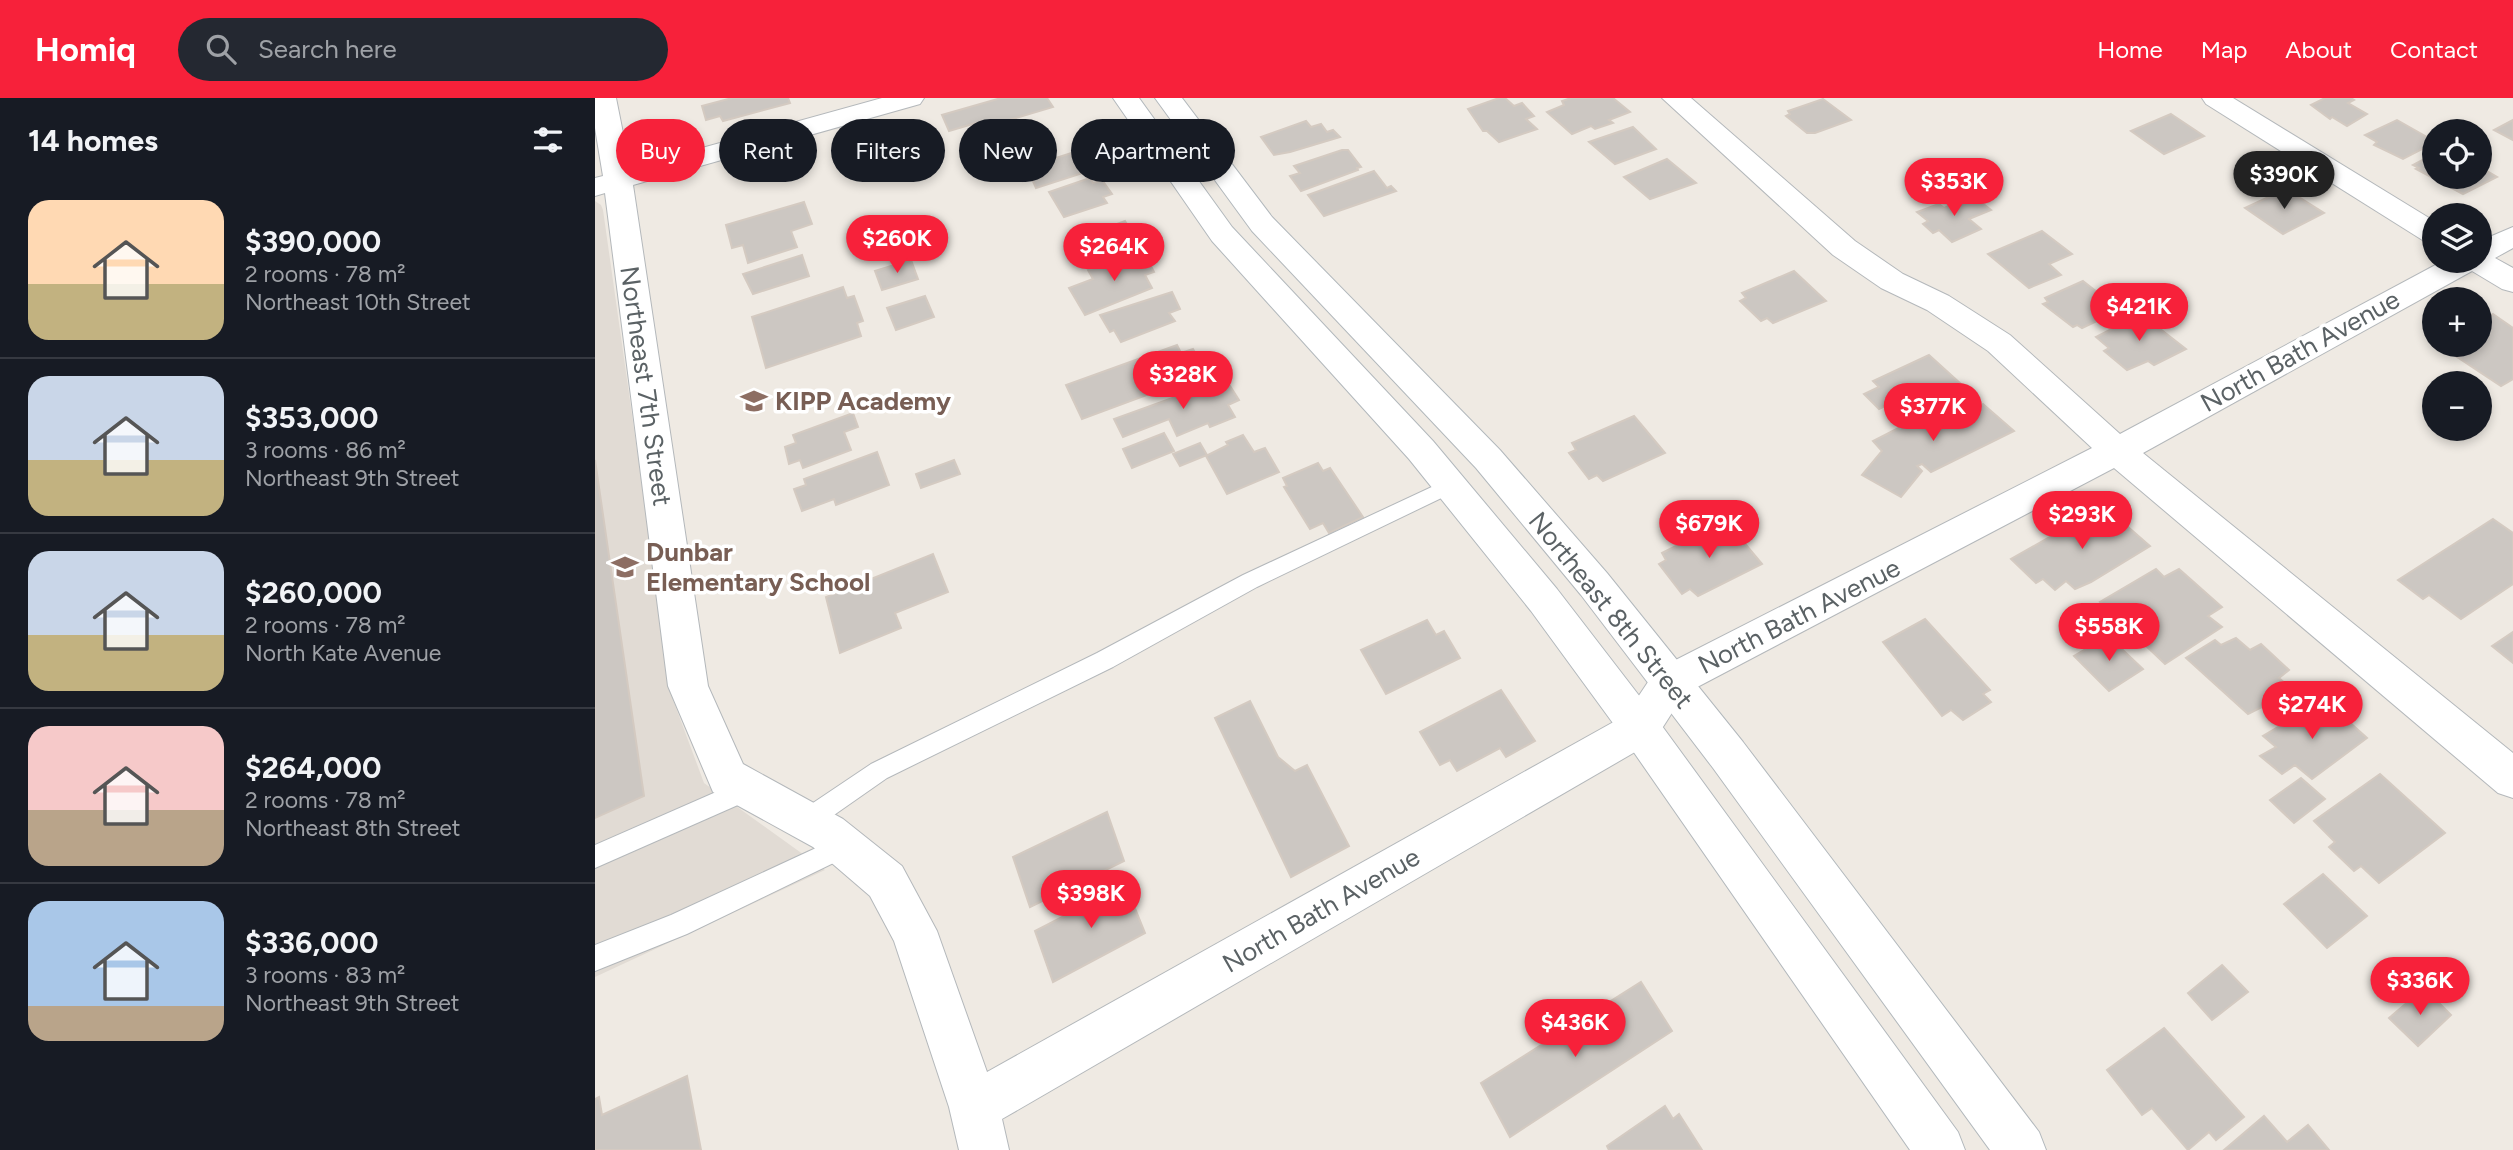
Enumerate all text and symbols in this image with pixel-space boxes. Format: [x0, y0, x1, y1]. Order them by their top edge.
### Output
search box [178, 18, 668, 81]
text: Homiq [35, 30, 136, 69]
icon: search [202, 30, 240, 68]
text: Search here [258, 33, 397, 65]
text: Home [2097, 35, 2163, 64]
text: Map [2201, 35, 2247, 64]
text: About [2285, 35, 2352, 64]
text: Contact [2390, 35, 2478, 64]
chip: Buy [616, 119, 705, 182]
chip: Rent [719, 119, 817, 182]
chip: Filters [831, 119, 945, 182]
chip: New [959, 119, 1057, 182]
chip: Apartment [1071, 119, 1235, 182]
map controls [2422, 119, 2492, 441]
button: locate [2422, 119, 2492, 189]
icon: filters [529, 121, 567, 159]
text: 14 homes [28, 122, 158, 159]
pin: $390K [2235, 152, 2333, 211]
pin: $353K [1905, 158, 2003, 218]
text: $390K [2249, 160, 2319, 188]
text: $353K [1921, 167, 1988, 195]
button: layers [2422, 203, 2492, 273]
pin: $260K [848, 216, 946, 275]
text: $390,000 [245, 223, 381, 260]
pin: $264K [1065, 223, 1163, 283]
text: $260K [862, 224, 932, 252]
icon: home [84, 228, 168, 312]
text: $264K [1079, 232, 1149, 260]
text: 2 rooms · 78 m² [245, 260, 406, 288]
street label: Northeast 7th Street [613, 264, 679, 508]
street label: North Bath Avenue [2195, 283, 2405, 419]
pin: $421K [2090, 284, 2188, 343]
button: + [2422, 287, 2492, 357]
text: Northeast 10th Street [245, 288, 471, 316]
text: $421K [2106, 292, 2172, 320]
pin: $328K [1134, 352, 1232, 411]
text: $328K [1149, 360, 1217, 388]
button: − [2422, 371, 2492, 441]
pin: $377K [1884, 384, 1982, 443]
place label: KIPP Academy [775, 385, 951, 417]
school or university icon: KIPP Academy [739, 386, 769, 416]
text: $377K [1900, 392, 1966, 420]
text: $353,000 [245, 399, 378, 436]
icon: home [84, 404, 168, 488]
text: 3 rooms · 86 m² [245, 436, 406, 464]
text: Northeast 9th Street [245, 464, 459, 492]
pin: $293K [2033, 491, 2131, 551]
pin: $679K [1660, 500, 1758, 560]
text: $293K [2048, 500, 2116, 528]
street label: Northeast 8th Street [1522, 505, 1700, 715]
text: $679K [1675, 509, 1743, 537]
place label: Dunbar Elementary School [646, 536, 870, 598]
street label: North Bath Avenue [1693, 551, 1905, 681]
school or university icon: Dunbar Elementary School [610, 552, 640, 582]
text: $260,000 [245, 574, 382, 611]
icon: home [84, 579, 168, 663]
pin: $558K [2060, 603, 2158, 663]
text: 2 rooms · 78 m² [245, 611, 406, 639]
text: $558K [2075, 612, 2143, 640]
text: North Kate Avenue [245, 639, 441, 667]
pin: $274K [2263, 682, 2361, 741]
text: $274K [2278, 690, 2346, 718]
text: $264,000 [245, 749, 381, 786]
icon: home [84, 754, 168, 838]
text: 2 rooms · 78 m² [245, 786, 406, 814]
text: Northeast 8th Street [245, 814, 461, 842]
street label: North Bath Avenue [1217, 840, 1425, 980]
pin: $398K [1042, 870, 1140, 930]
text: $398K [1057, 879, 1125, 907]
text: $336,000 [245, 924, 378, 961]
icon: home [84, 929, 168, 1013]
pin: $336K [2371, 958, 2469, 1017]
text: 3 rooms · 83 m² [245, 961, 405, 989]
text: $336K [2387, 966, 2453, 994]
text: Northeast 9th Street [245, 989, 459, 1017]
pin: $436K [1526, 1000, 1624, 1059]
text: $436K [1541, 1008, 1609, 1036]

